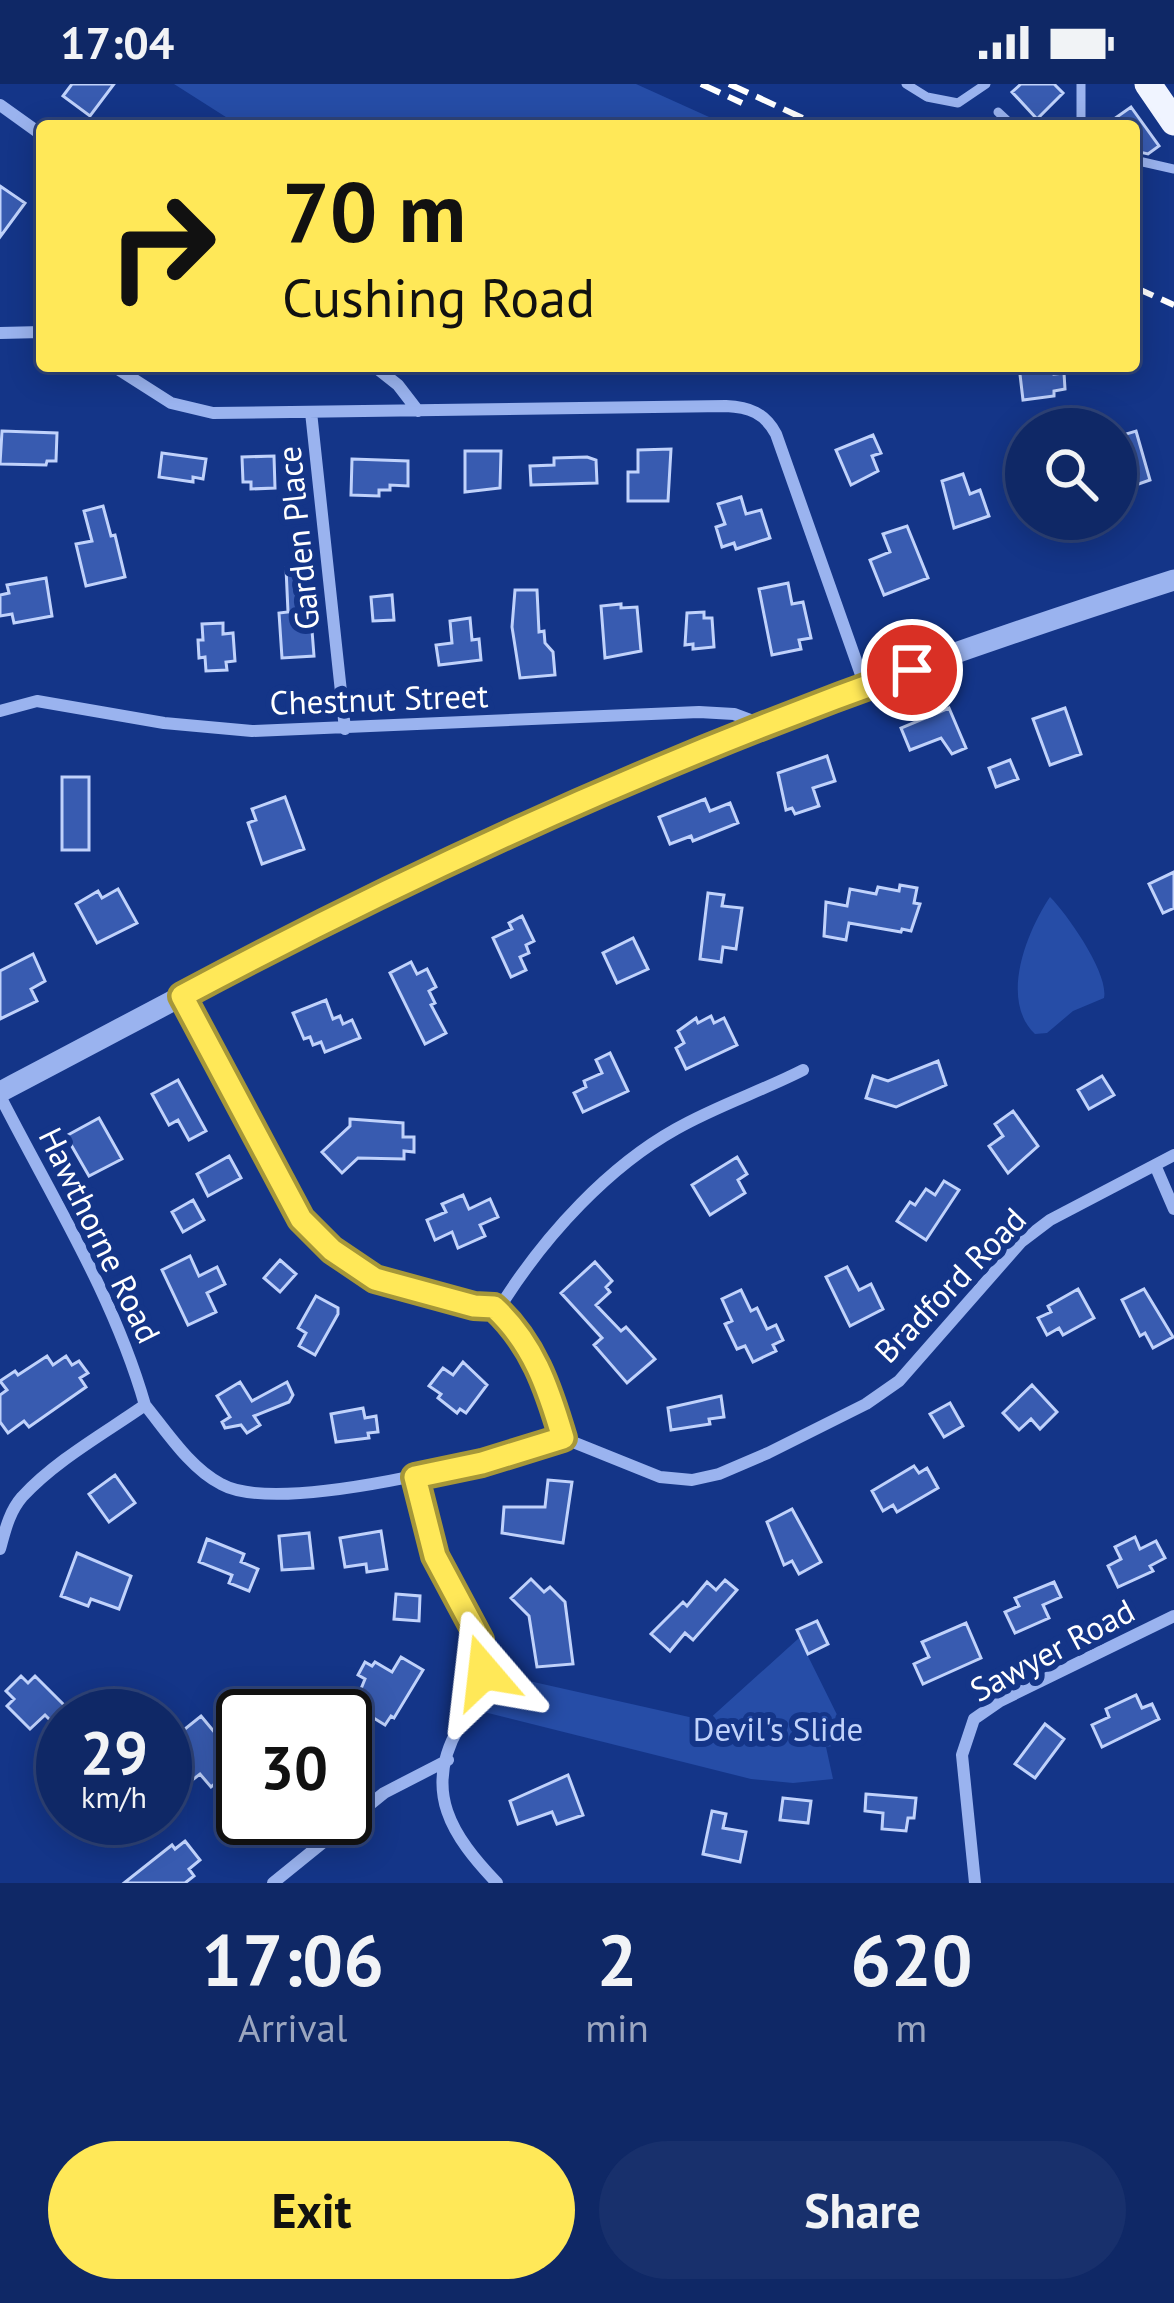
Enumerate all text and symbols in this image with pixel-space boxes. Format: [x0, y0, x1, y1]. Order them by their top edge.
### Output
text: 17:04 [60, 13, 174, 71]
text: 70 m [282, 156, 466, 265]
icon: right [84, 168, 240, 324]
text: Cushing Road [282, 262, 595, 332]
map controls [1005, 408, 1137, 540]
button: search [1005, 408, 1137, 540]
street label: Garden Place [266, 444, 329, 632]
pin [861, 619, 963, 721]
icon: arrive [879, 637, 945, 703]
street label: Chestnut Street [269, 673, 489, 724]
street label: Hawthorne Road [30, 1120, 171, 1350]
street label: Bradford Road [865, 1198, 1035, 1372]
street label: Sawyer Road [962, 1588, 1141, 1711]
position arrow [421, 1609, 547, 1735]
speed limit sign: 30 [216, 1689, 372, 1845]
park label: Devil's Slide [693, 1707, 863, 1750]
text: 29 [80, 1713, 148, 1791]
text: km/h [81, 1777, 147, 1816]
text: 17:06 [201, 1913, 384, 2006]
text: 2 [597, 1913, 638, 2006]
text: 620 [850, 1913, 973, 2006]
text: Arrival [238, 2002, 347, 2053]
text: min [585, 2002, 649, 2053]
text: m [896, 2002, 927, 2053]
button: Exit [48, 2141, 575, 2279]
button: Share [599, 2141, 1126, 2279]

